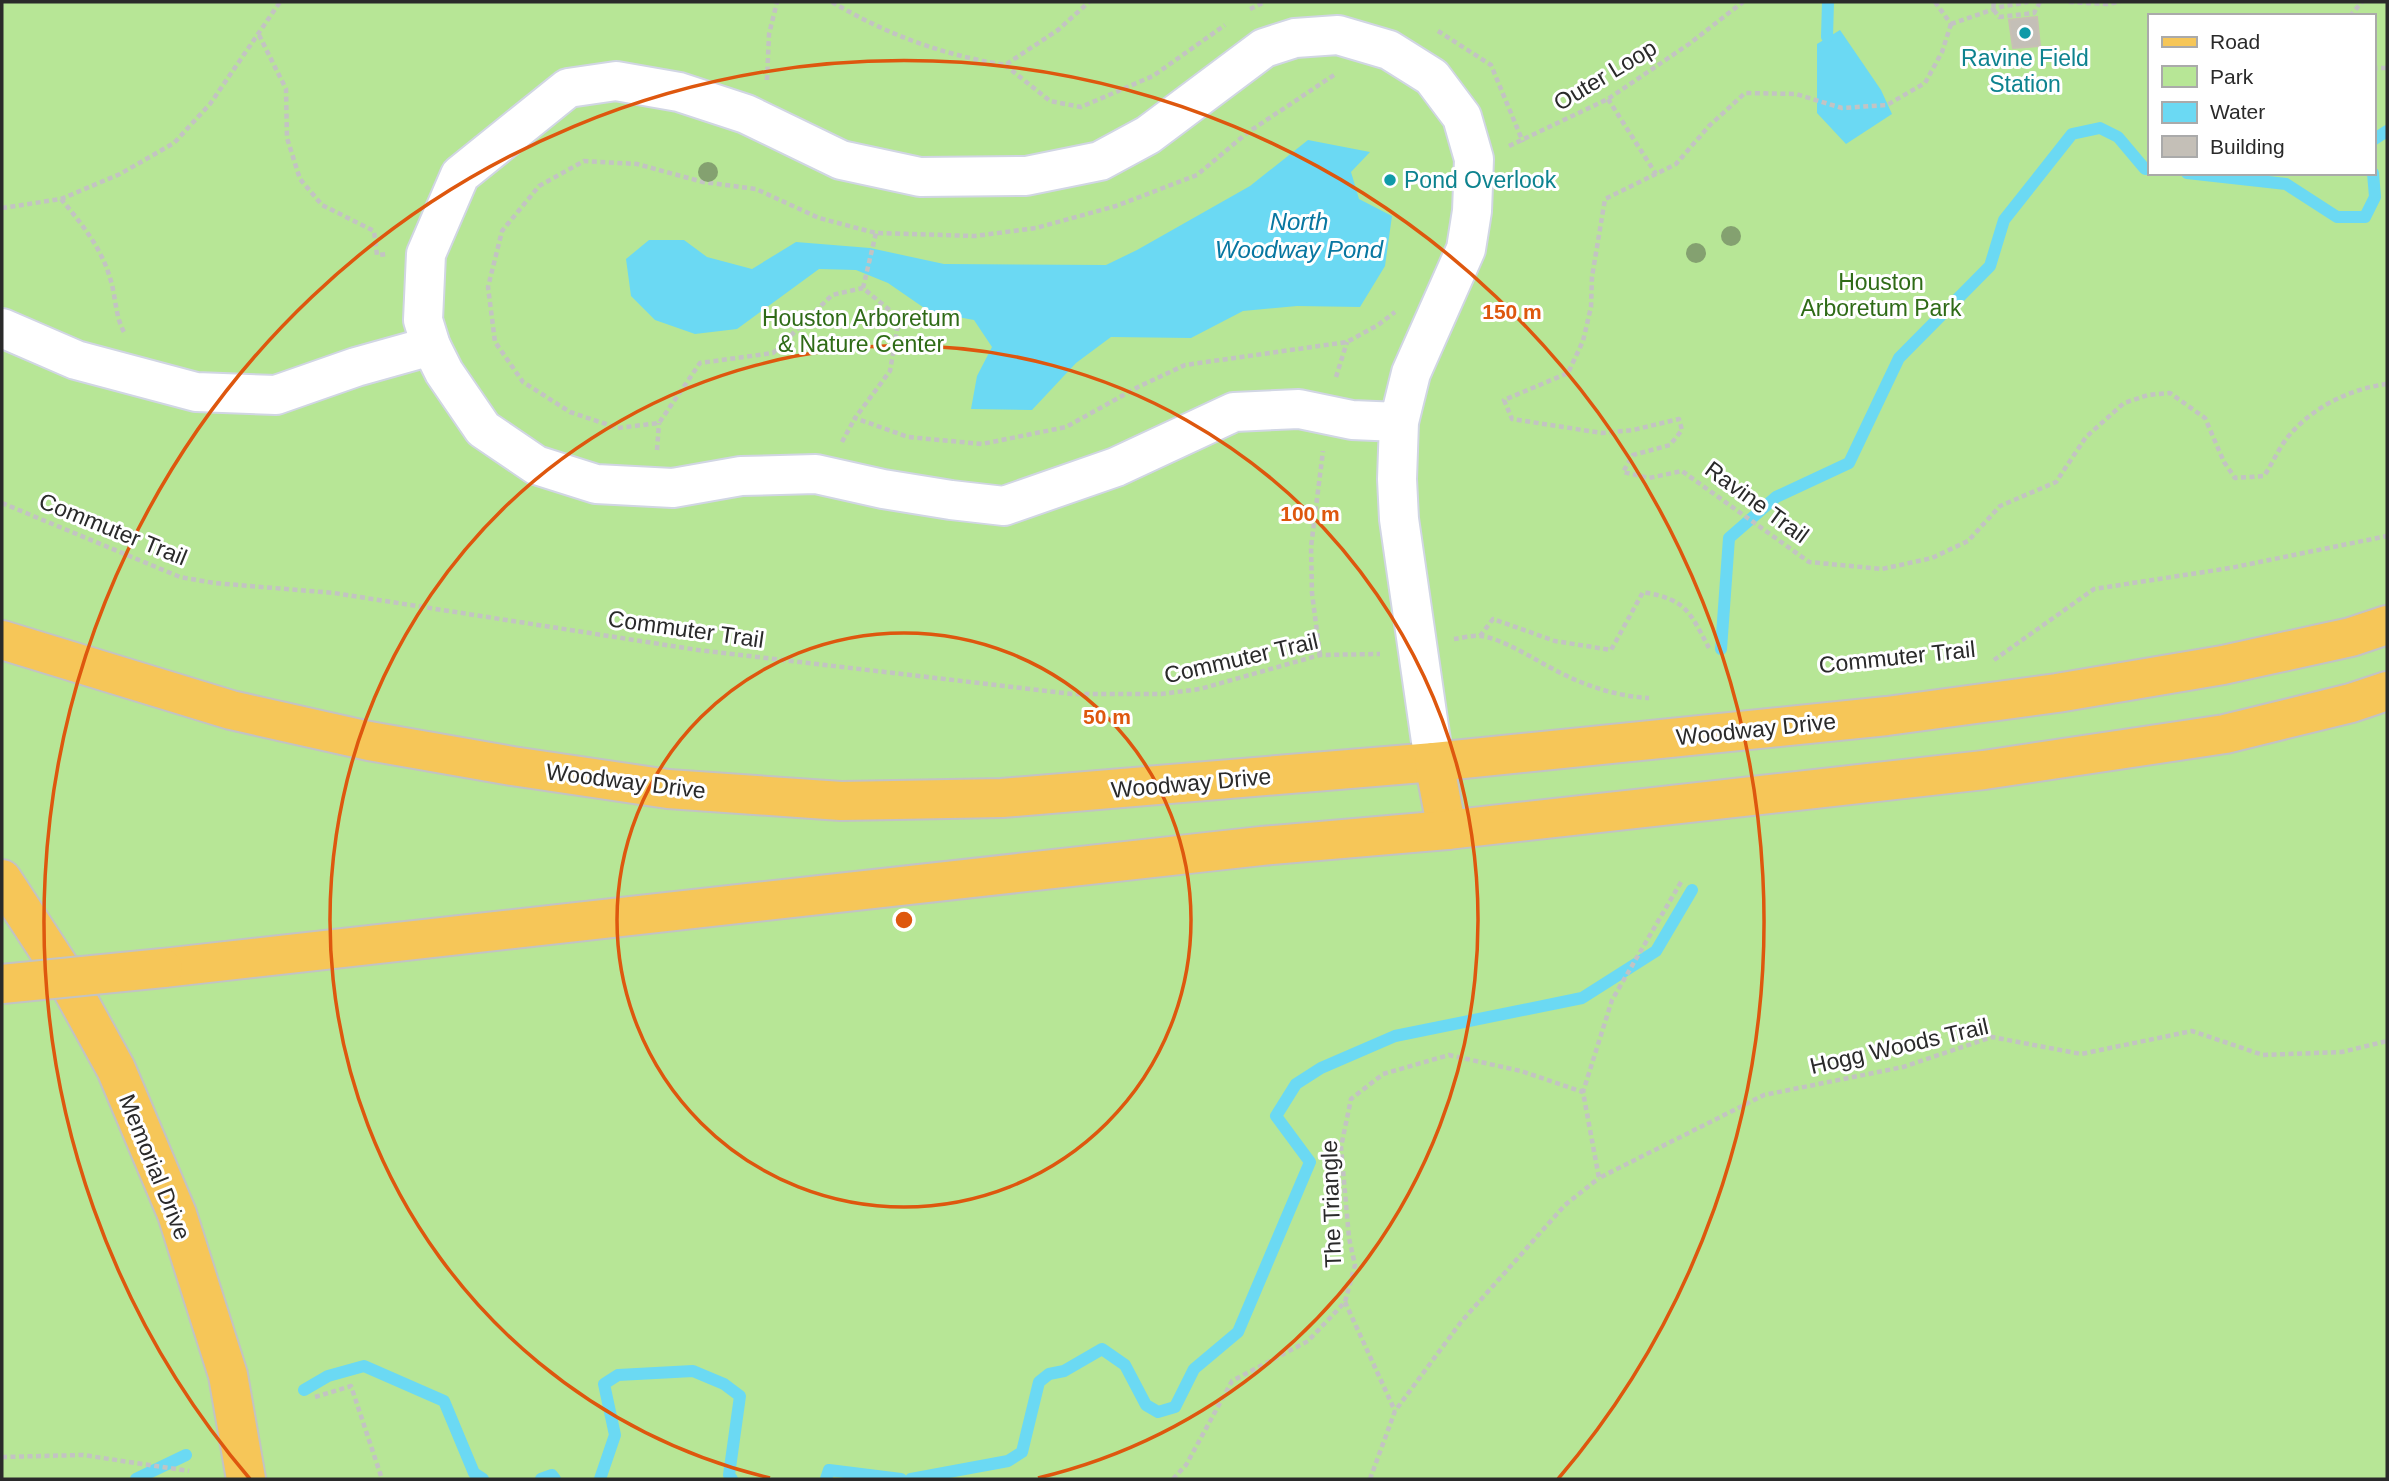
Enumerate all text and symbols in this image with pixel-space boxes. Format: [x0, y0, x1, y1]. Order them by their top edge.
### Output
legend [2148, 14, 2375, 175]
marker: Ravine Field Station [2017, 25, 2033, 41]
text: Road [2210, 30, 2260, 53]
street label: Outer Loop [1549, 34, 1661, 116]
place label: Ravine Field Station [1961, 45, 2089, 97]
text: Park [2210, 65, 2254, 88]
text: Water [2210, 100, 2265, 123]
text: Building [2210, 135, 2285, 158]
place label: Pond Overlook [1404, 167, 1557, 193]
marker: Pond Overlook [1382, 172, 1398, 188]
water label: North Woodway Pond [1215, 208, 1384, 263]
park label: Houston Arboretum Park [1800, 269, 1962, 321]
text: 150 m [1482, 300, 1542, 323]
park label: Houston Arboretum & Nature Center [762, 305, 960, 357]
street label: Ravine Trail [1700, 456, 1814, 548]
street label: Commuter Trail [35, 488, 191, 570]
text: 100 m [1280, 502, 1340, 525]
street label: Commuter Trail [606, 605, 766, 653]
street label: Commuter Trail [1161, 628, 1321, 688]
street label: Commuter Trail [1817, 636, 1977, 678]
text: 50 m [1083, 705, 1131, 728]
street label: Woodway Drive [1675, 708, 1837, 750]
street label: Woodway Drive [545, 758, 707, 804]
street label: Woodway Drive [1110, 763, 1272, 803]
centre of rings [892, 908, 916, 932]
street label: Hogg Woods Trail [1807, 1013, 1991, 1079]
street label: Memorial Drive [114, 1090, 196, 1244]
street label: The Triangle [1316, 1140, 1346, 1268]

